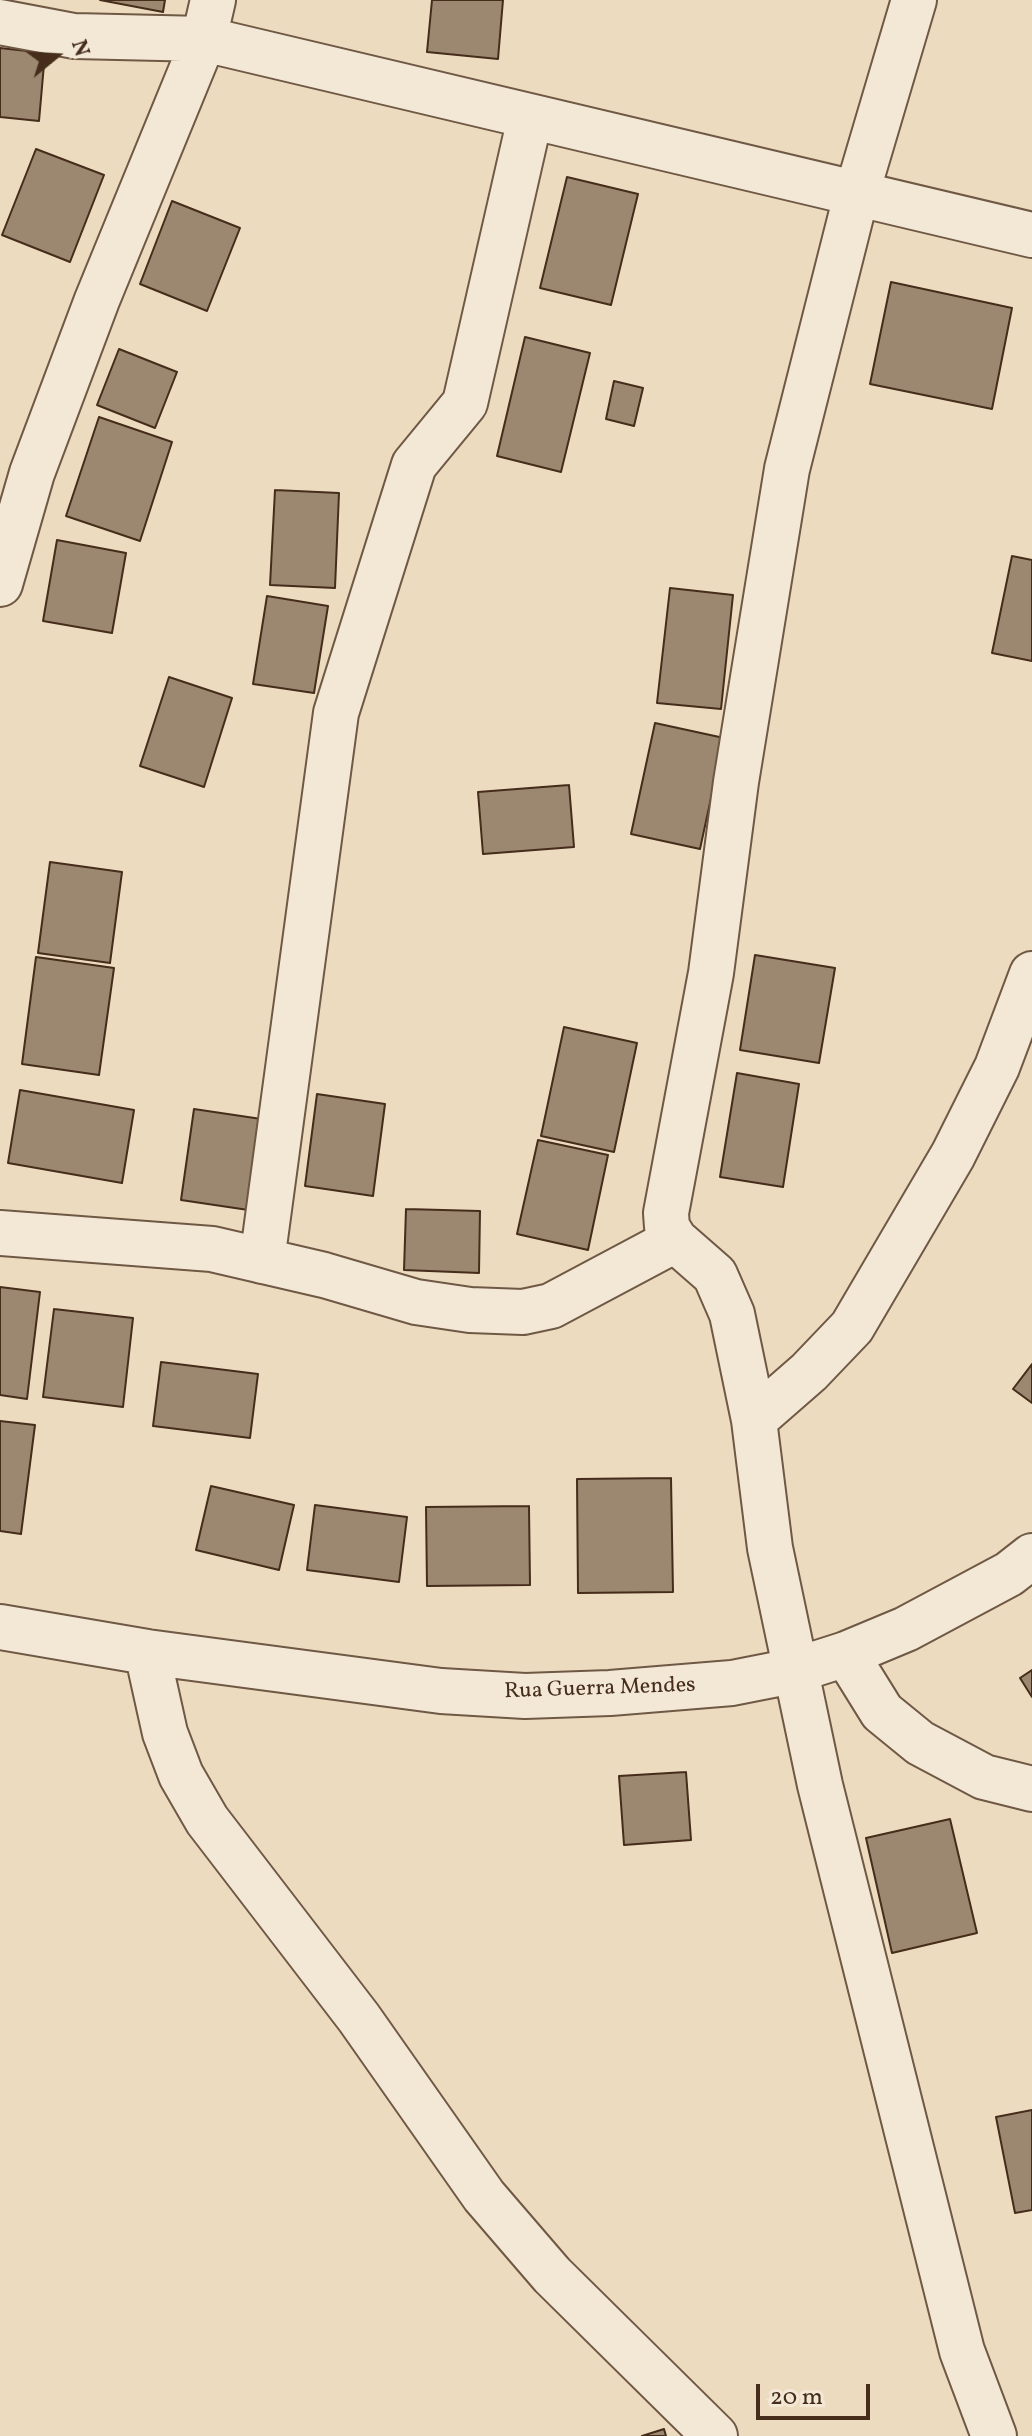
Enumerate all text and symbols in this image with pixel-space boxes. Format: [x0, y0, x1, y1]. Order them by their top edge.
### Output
north arrow [16, 16, 96, 96]
text: N [62, 36, 97, 61]
street label: Rua Guerra Mendes [504, 1673, 696, 1707]
scale bar [760, 2368, 874, 2418]
text: 20 m [770, 2381, 823, 2415]

